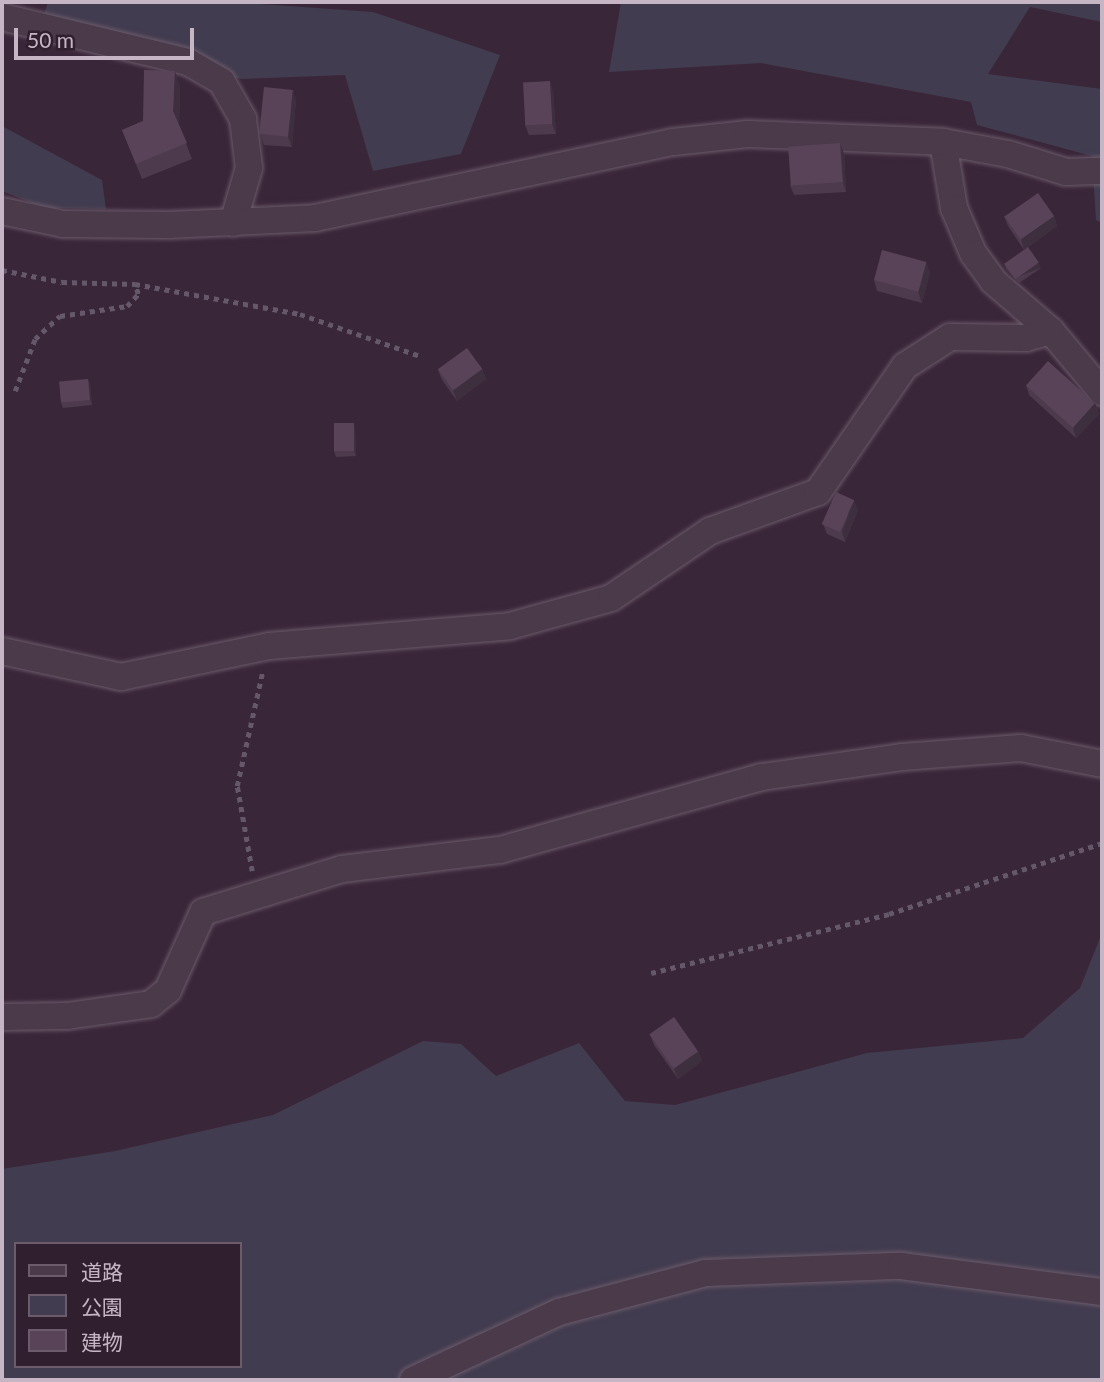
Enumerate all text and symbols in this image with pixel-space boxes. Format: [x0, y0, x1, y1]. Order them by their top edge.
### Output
scale bar [18, 14, 198, 58]
text: 50 m [27, 27, 74, 52]
legend [14, 1242, 242, 1368]
text: 道路 [81, 1259, 123, 1284]
text: 公園 [81, 1294, 123, 1319]
text: 建物 [81, 1329, 123, 1354]

